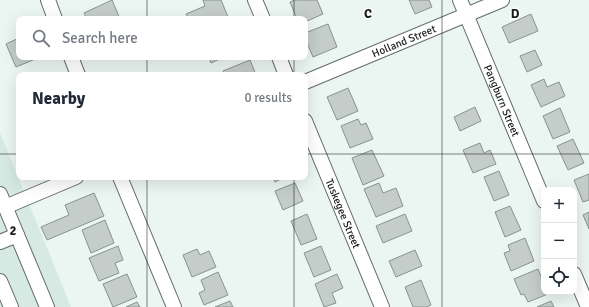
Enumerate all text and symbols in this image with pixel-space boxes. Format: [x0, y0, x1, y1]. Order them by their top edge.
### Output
text: C [364, 6, 372, 22]
text: D [511, 6, 520, 22]
search box [16, 16, 308, 60]
street label: Holland Street [370, 22, 438, 60]
icon: search [30, 27, 52, 49]
text: Search here [62, 29, 138, 47]
street label: Pangburn Street [481, 63, 522, 139]
text: Nearby [32, 88, 85, 109]
text: 0 results [244, 90, 292, 106]
street label: Tuskegee Street [323, 177, 363, 250]
map controls [541, 187, 577, 295]
button: + [541, 187, 577, 223]
text: 2 [9, 223, 17, 239]
button: − [541, 223, 577, 259]
button: locate [541, 259, 577, 295]

